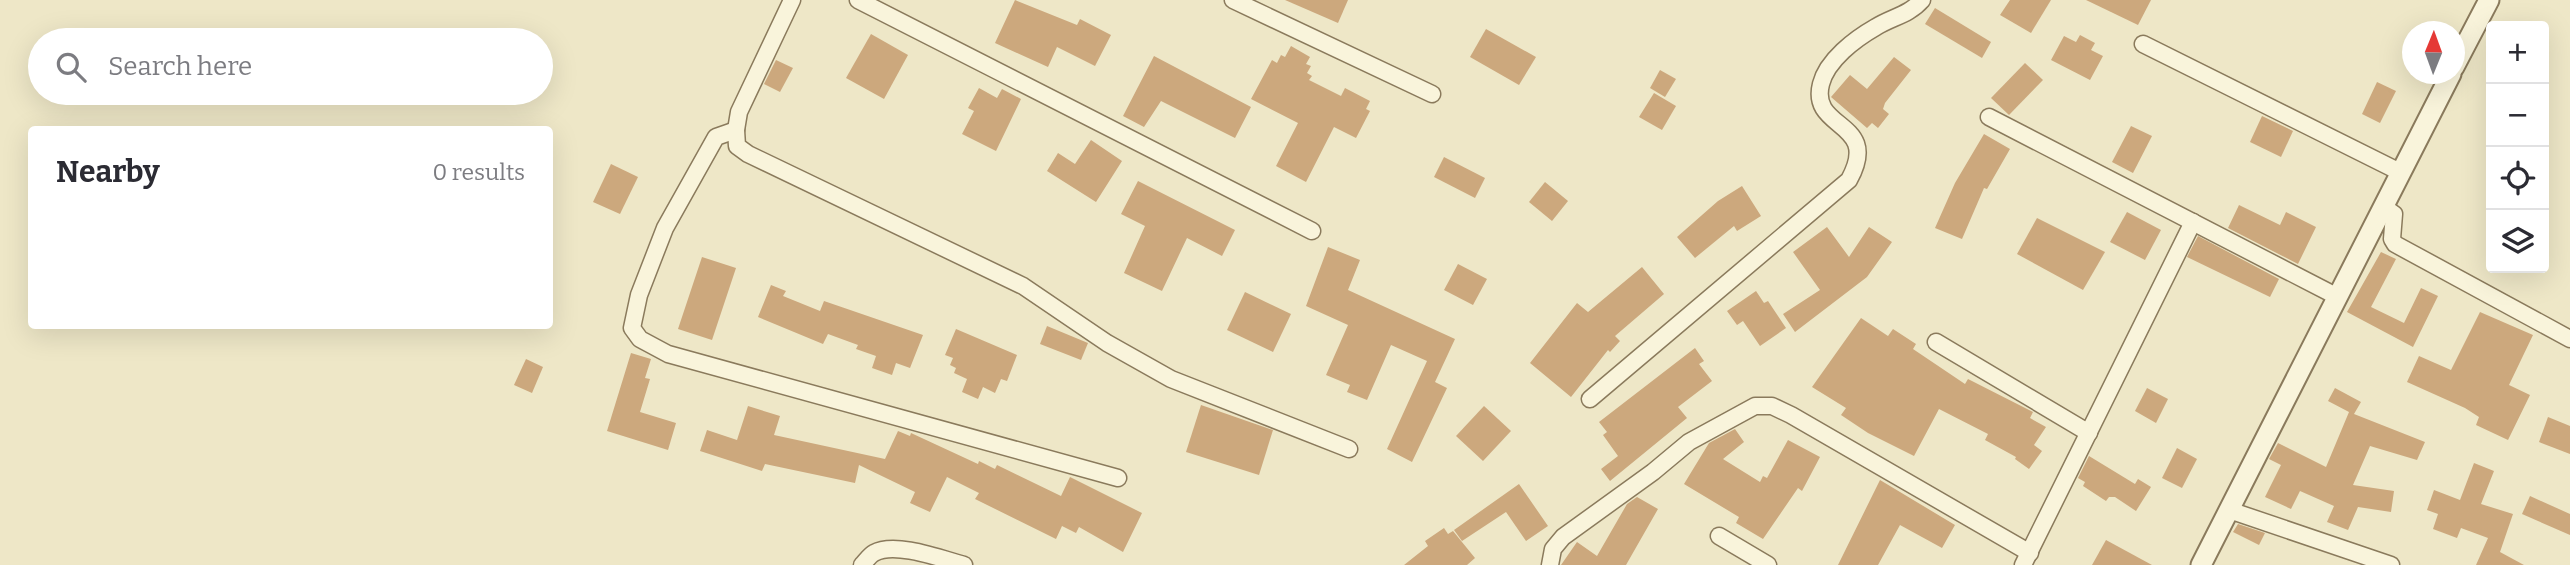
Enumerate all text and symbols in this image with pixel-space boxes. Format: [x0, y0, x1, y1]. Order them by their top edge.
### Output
north arrow [2402, 21, 2465, 84]
map controls [2486, 21, 2549, 273]
button: + [2486, 21, 2549, 84]
search box [28, 28, 553, 105]
icon: search [52, 48, 90, 86]
text: Search here [108, 51, 252, 82]
button: − [2486, 84, 2549, 147]
button: locate [2486, 147, 2549, 210]
text: Nearby [56, 154, 160, 190]
text: 0 results [432, 158, 525, 186]
button: layers [2486, 210, 2549, 273]

